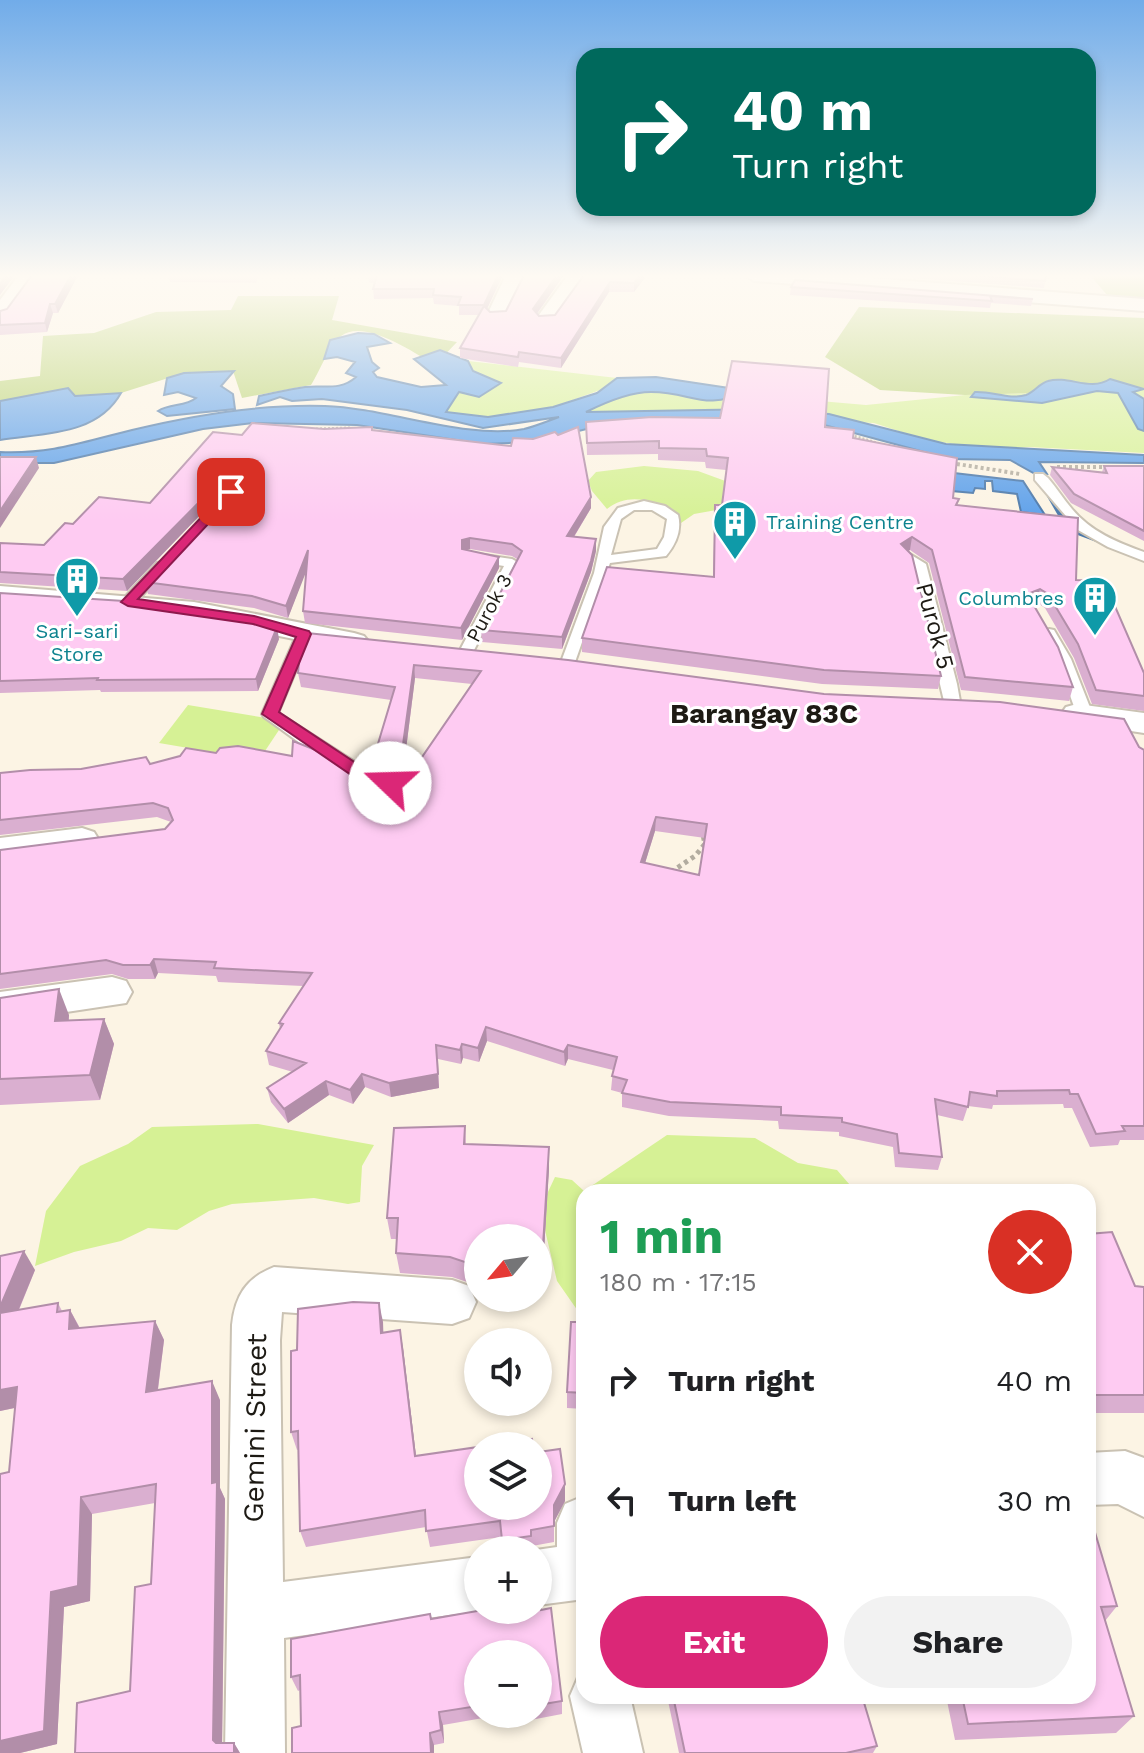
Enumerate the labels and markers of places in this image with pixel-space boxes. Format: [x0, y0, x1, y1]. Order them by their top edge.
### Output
pin [197, 458, 265, 526]
building icon: Training Centre [711, 498, 759, 561]
place label: Training Centre [766, 510, 914, 534]
building icon: Sari-sari Store [53, 555, 101, 618]
building icon: Columbres [1071, 574, 1119, 637]
place label: Columbres [958, 586, 1064, 610]
place label: Sari-sari Store [36, 619, 118, 666]

